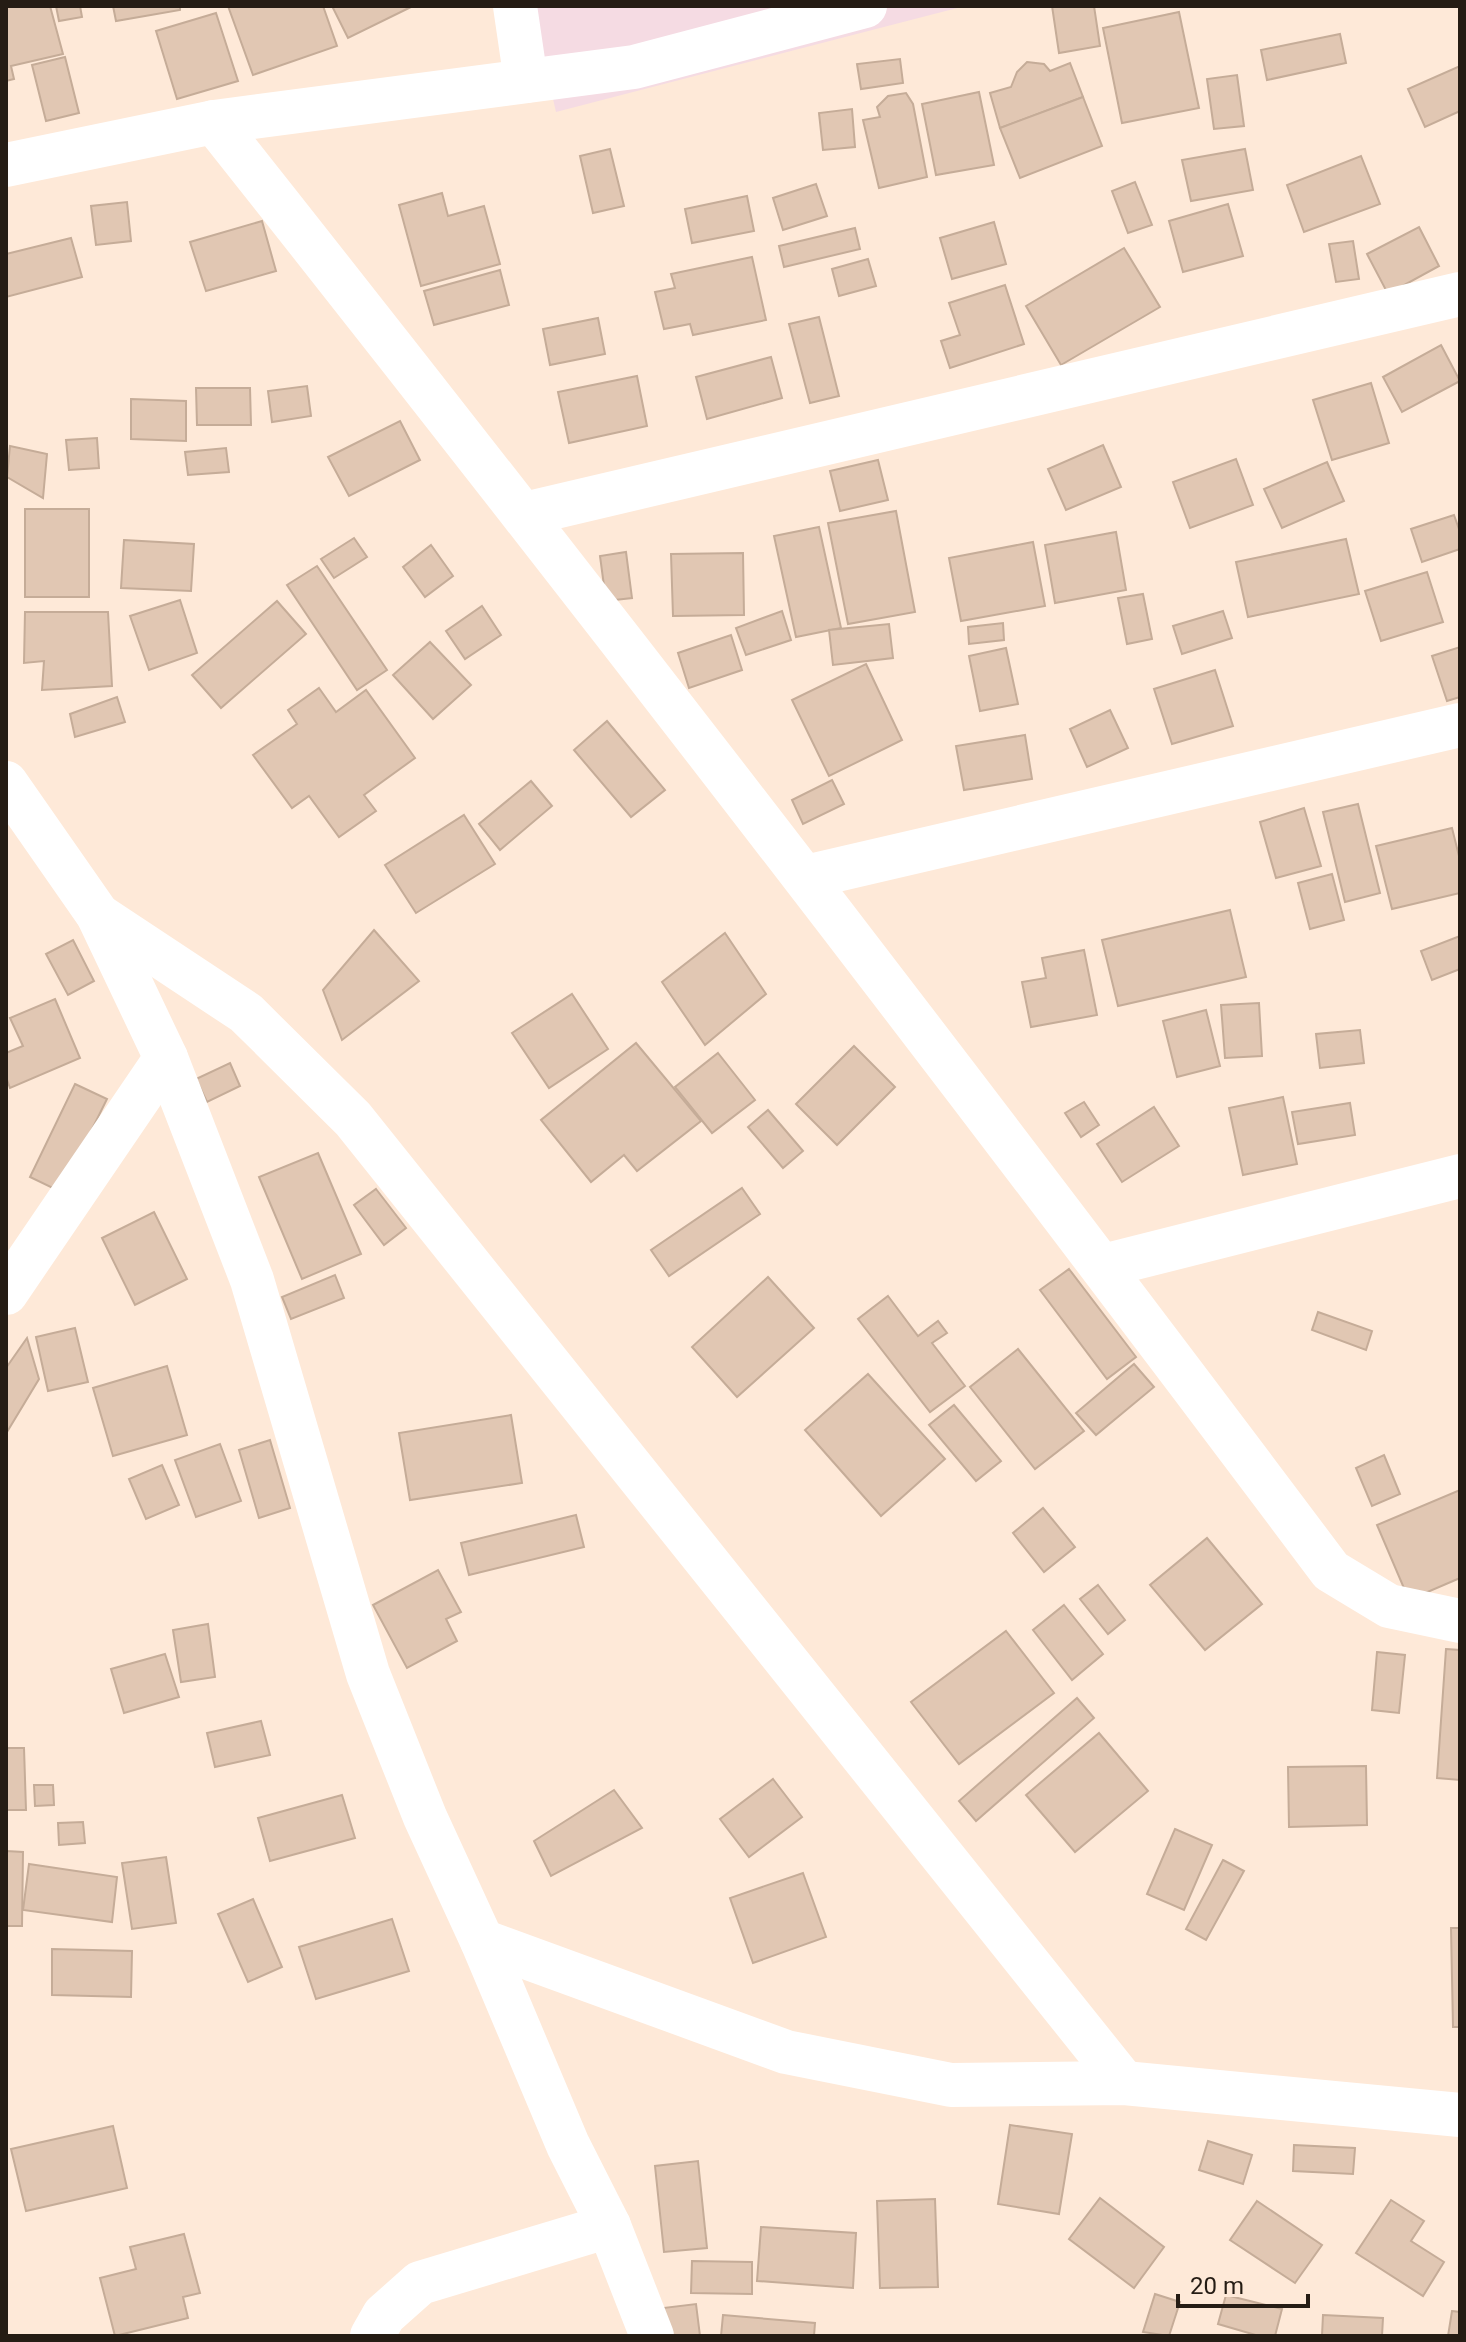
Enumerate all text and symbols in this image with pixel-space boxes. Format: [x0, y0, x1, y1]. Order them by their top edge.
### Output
scale bar [1178, 2258, 1308, 2308]
text: 20 m [1190, 2272, 1244, 2300]

